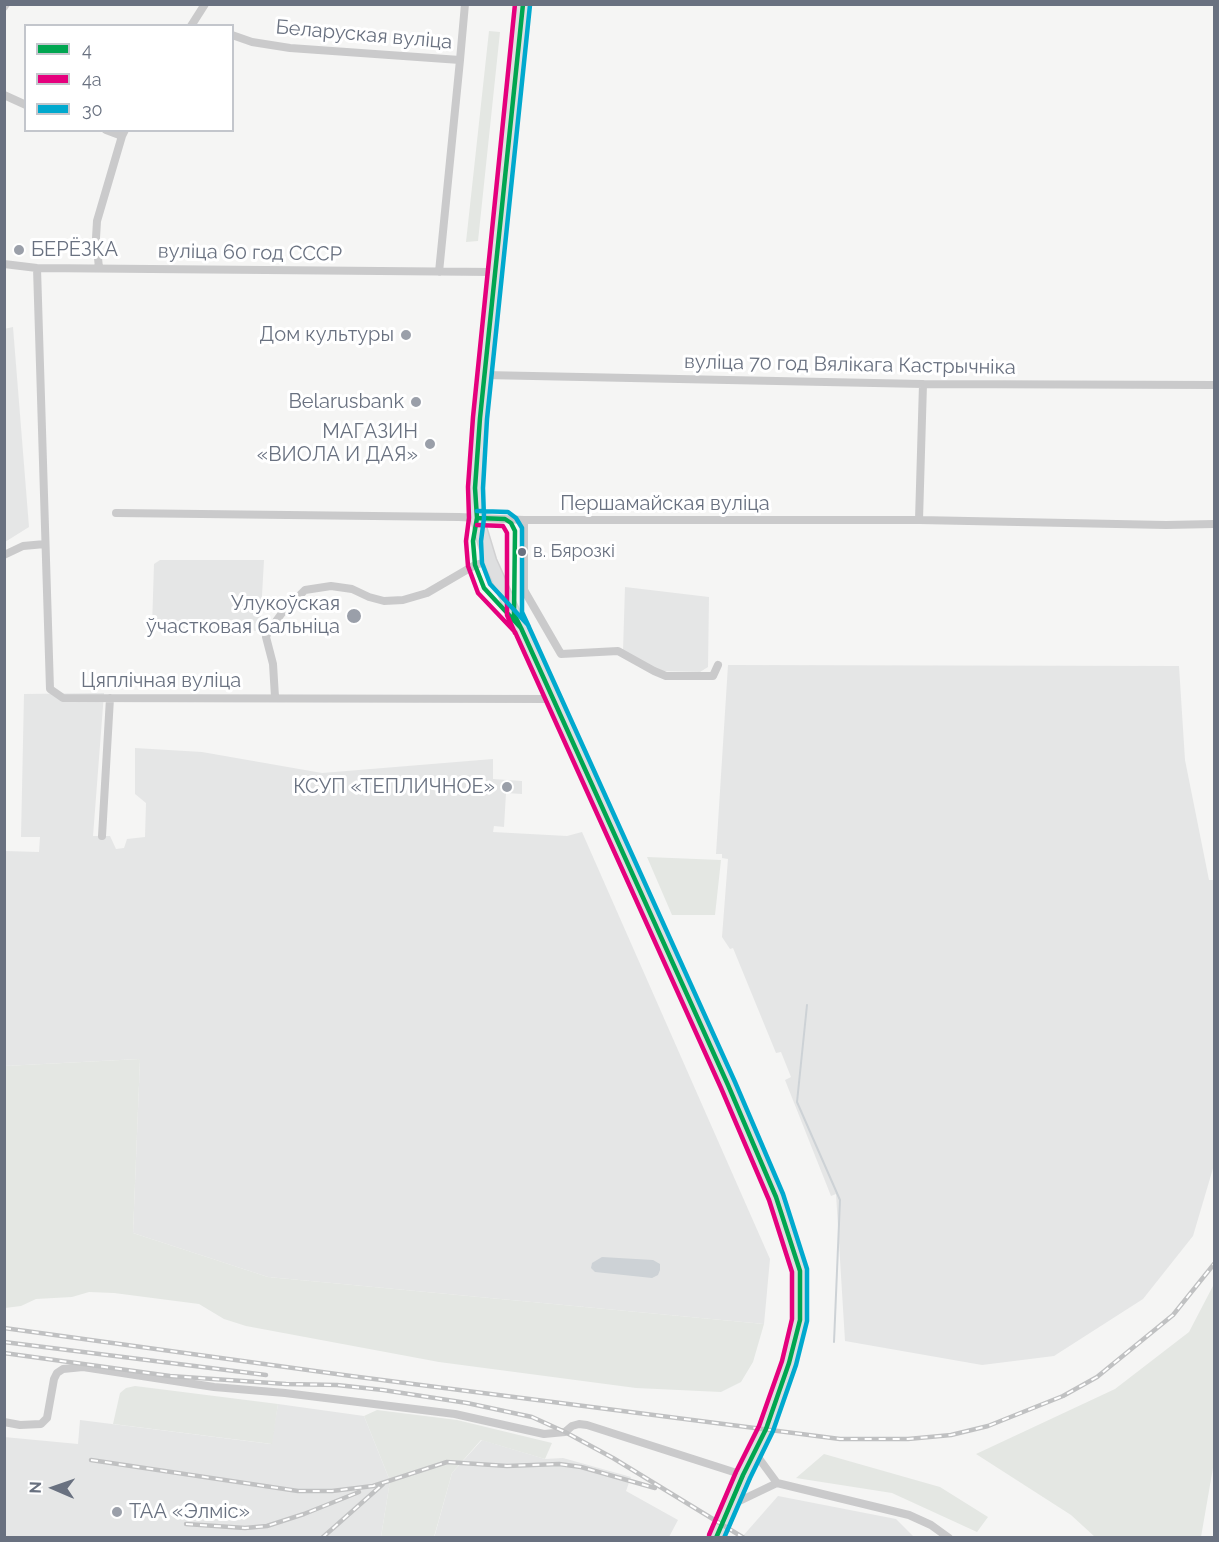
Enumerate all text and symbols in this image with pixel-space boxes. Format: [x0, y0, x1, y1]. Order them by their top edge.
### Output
street label: Беларуская вуліца [275, 15, 453, 55]
legend [24, 24, 234, 132]
text: 4 [82, 39, 92, 60]
text: 4а [82, 69, 102, 90]
text: 30 [82, 99, 103, 120]
place label: БЕРЁЗКА [31, 238, 118, 262]
street label: вуліца 60 год СССР [158, 239, 342, 267]
marker: БЕРЁЗКА [12, 243, 26, 257]
place label: Дом культуры [259, 323, 394, 347]
marker: Дом культуры [399, 328, 413, 342]
street label: вуліца 70 год Вялікага Кастрычніка [684, 350, 1016, 380]
place label: Belarusbank [289, 390, 404, 414]
marker: Belarusbank [409, 395, 423, 409]
place label: МАГАЗИН «ВИОЛА И ДАЯ» [257, 420, 418, 467]
marker: МАГАЗИН «ВИОЛА И ДАЯ» [423, 437, 437, 451]
street label: Першамайская вуліца [560, 492, 770, 516]
place label: в. Бярозкі [533, 541, 615, 563]
marker: в. Бярозкі [516, 546, 528, 558]
place label: Улукоўская ўчастковая бальніца [146, 592, 340, 639]
marker: Улукоўская ўчастковая бальніца [345, 607, 363, 625]
street label: Цяплічная вуліца [81, 669, 241, 693]
place label: КСУП «ТЕПЛИЧНОЕ» [293, 775, 495, 799]
marker: КСУП «ТЕПЛИЧНОЕ» [500, 780, 514, 794]
north arrow [24, 1458, 84, 1518]
text: N [26, 1481, 45, 1494]
place label: ТАА «Элміс» [129, 1500, 250, 1524]
marker: ТАА «Элміс» [110, 1505, 124, 1519]

